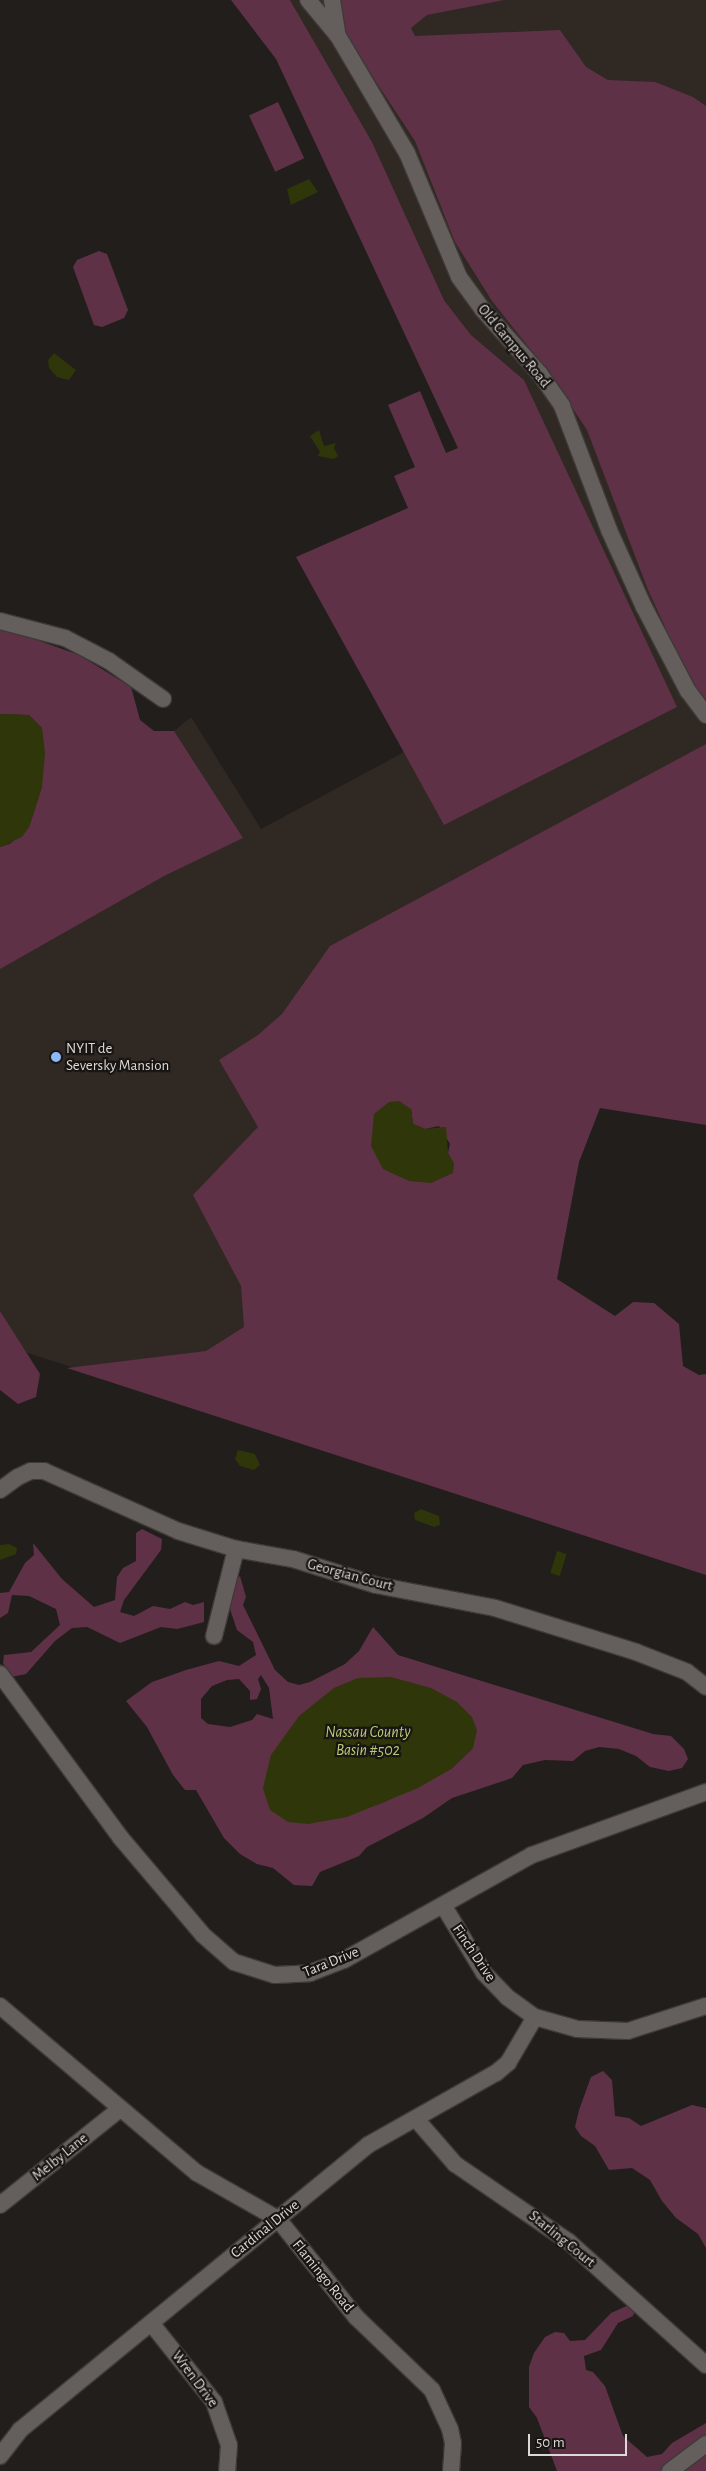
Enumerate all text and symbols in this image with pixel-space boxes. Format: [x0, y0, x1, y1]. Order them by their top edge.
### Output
street label: Old Campus Road [474, 301, 554, 391]
place label: NYIT de Seversky Mansion [66, 1039, 169, 1074]
marker: NYIT de Seversky Mansion [50, 1051, 62, 1063]
street label: Georgian Court [305, 1555, 395, 1595]
water label: Nassau County Basin #502 [325, 1722, 411, 1760]
street label: Finch Drive [448, 1921, 500, 1985]
street label: Tara Drive [301, 1943, 361, 1981]
street label: Melby Lane [29, 2129, 91, 2185]
street label: Cardinal Drive [227, 2196, 303, 2262]
street label: Starling Court [525, 2207, 599, 2271]
street label: Flamingo Road [289, 2236, 357, 2316]
street label: Wren Drive [168, 2347, 222, 2411]
scale bar [531, 2424, 630, 2456]
text: 50 m [536, 2435, 565, 2450]

